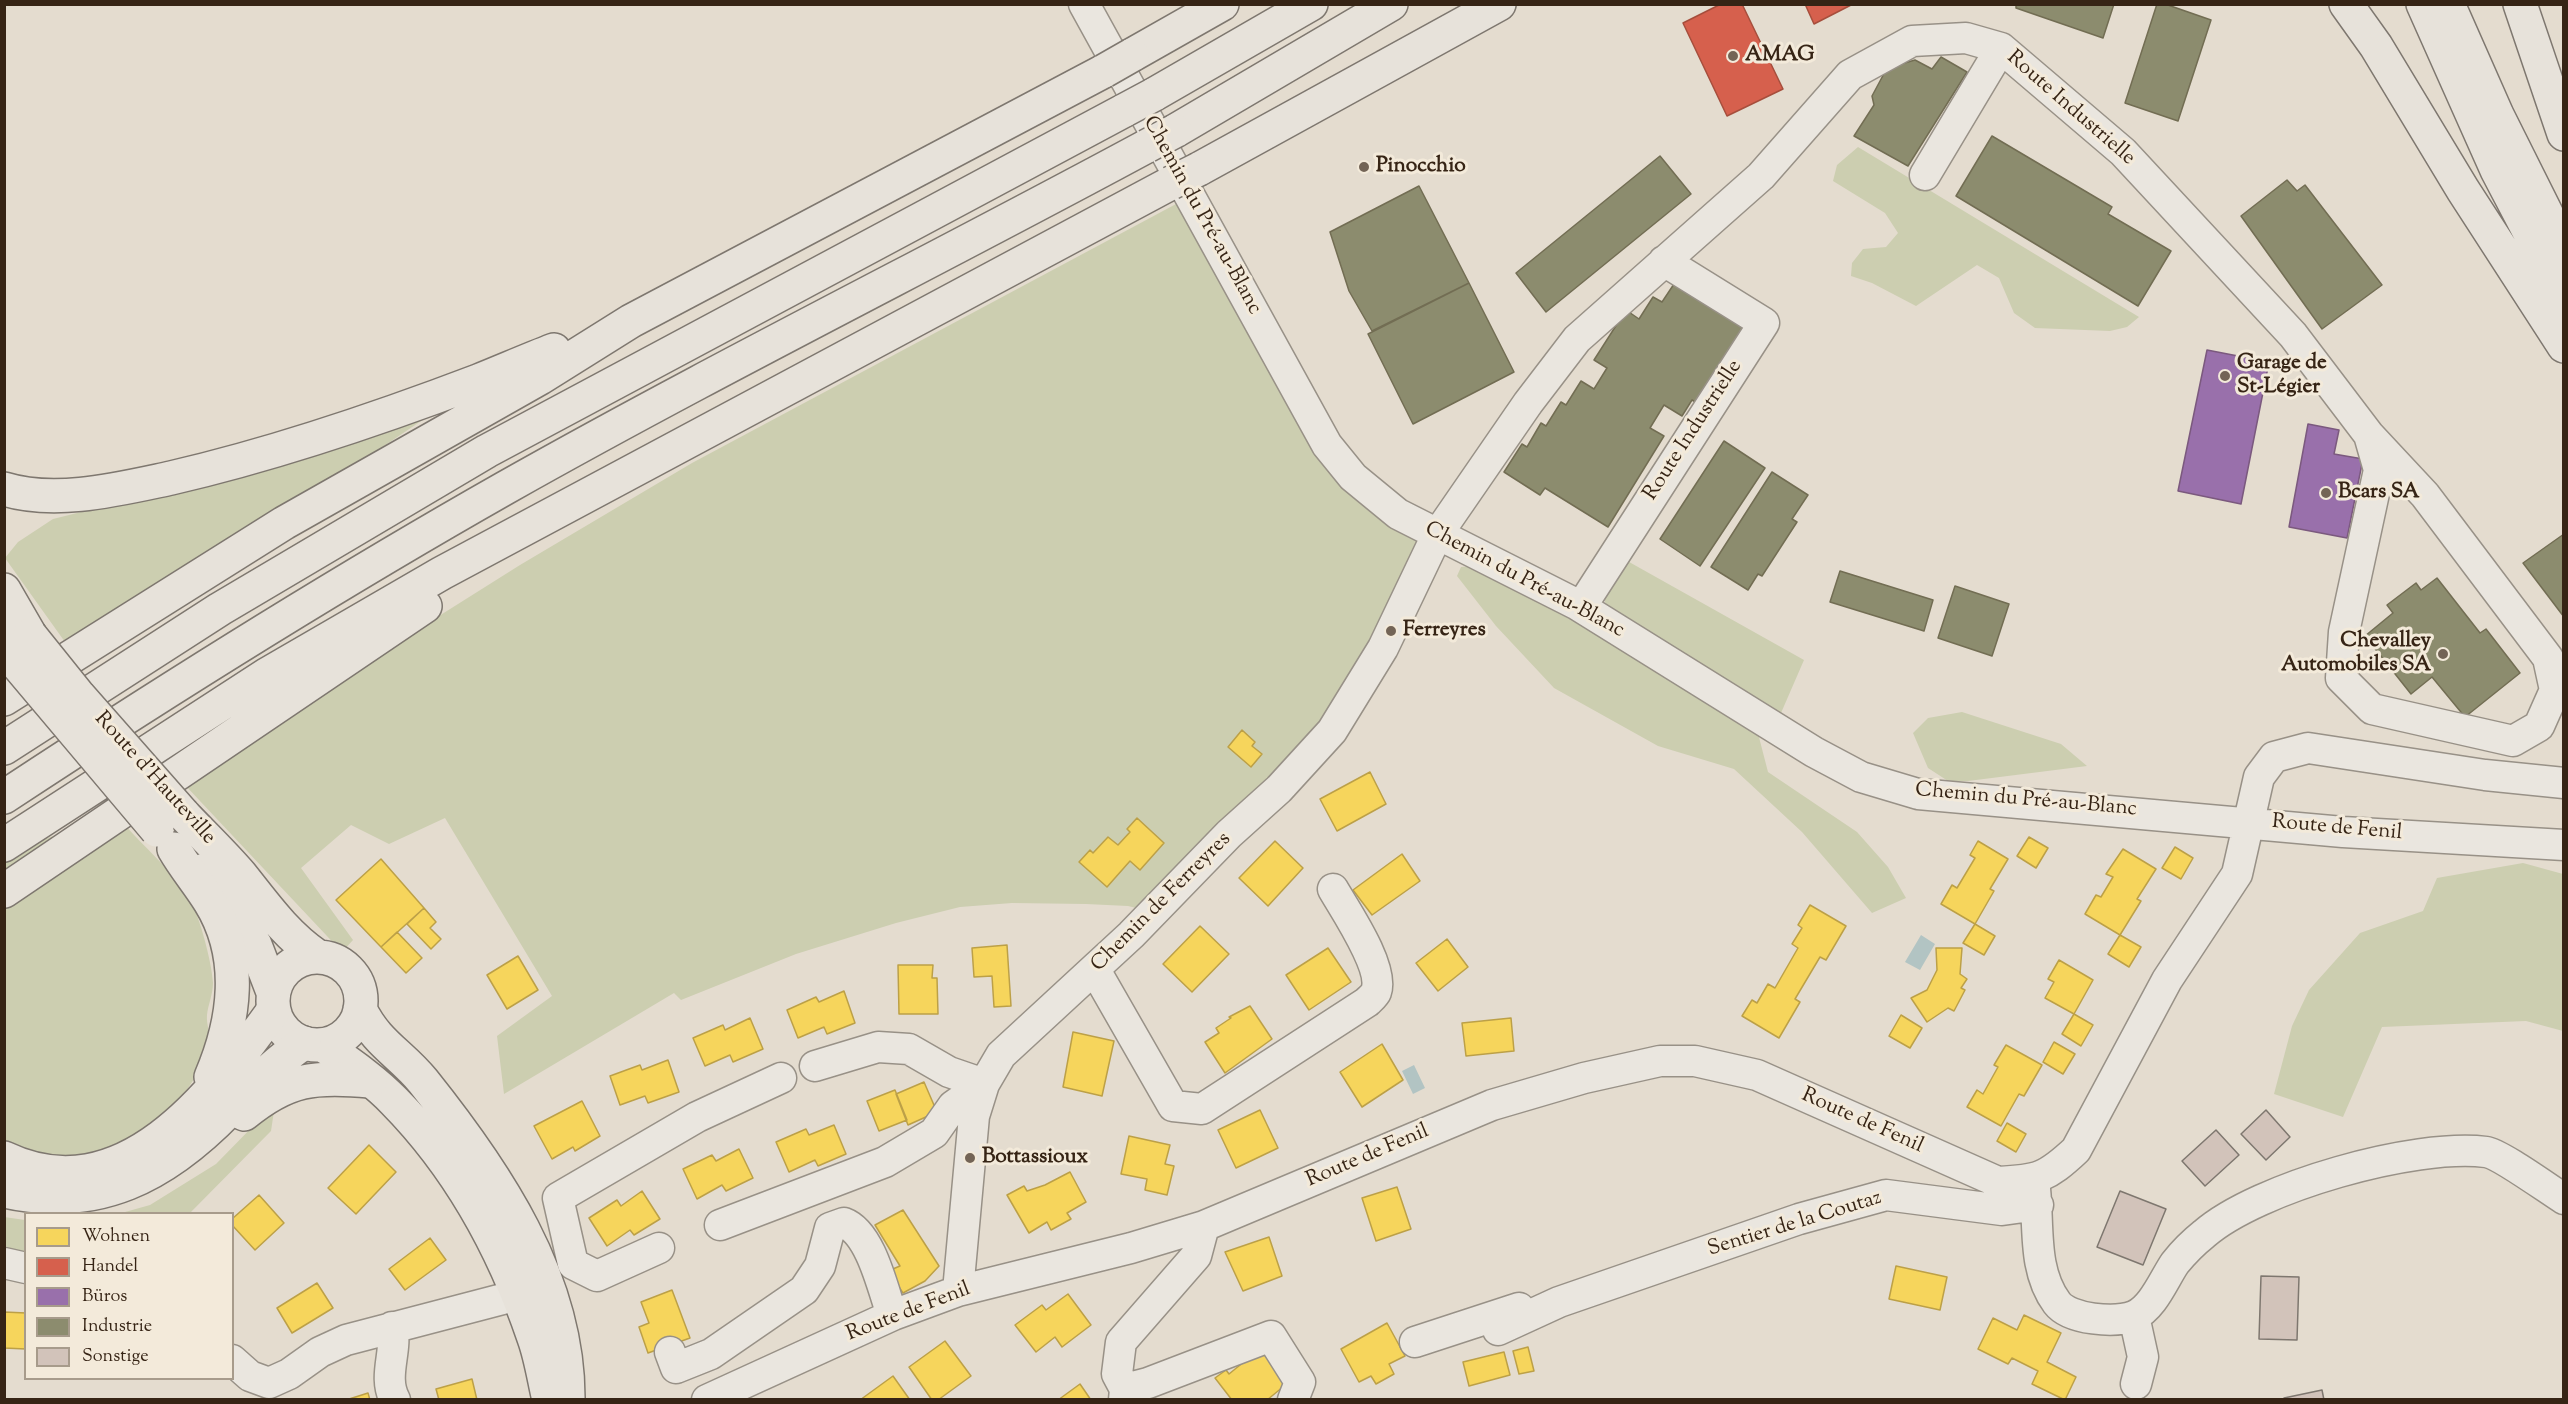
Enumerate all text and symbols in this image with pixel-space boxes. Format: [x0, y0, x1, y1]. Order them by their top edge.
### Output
place label: AMAG [1745, 43, 1815, 69]
street label: Route Industrielle [2000, 46, 2140, 172]
marker: AMAG [1726, 49, 1740, 63]
street label: Chemin du Pré-au-Blanc [1136, 113, 1266, 319]
place label: Pinocchio [1376, 154, 1466, 180]
marker: Pinocchio [1357, 160, 1371, 174]
place label: Garage de St-Légier [2237, 351, 2327, 401]
street label: Route Industrielle [1639, 356, 1749, 506]
marker: Garage de St-Légier [2218, 369, 2232, 383]
place label: Bcars SA [2338, 480, 2420, 506]
marker: Bcars SA [2319, 486, 2333, 500]
street label: Chemin du Pré-au-Blanc [1420, 518, 1628, 644]
place label: Ferreyres [1403, 618, 1486, 644]
marker: Ferreyres [1384, 624, 1398, 638]
place label: Chevalley Automobiles SA [2281, 629, 2431, 679]
marker: Chevalley Automobiles SA [2436, 647, 2450, 661]
street label: Route d'Hauteville [88, 708, 220, 850]
street label: Chemin du Pré-au-Blanc [1914, 779, 2138, 823]
street label: Route de Fenil [2271, 811, 2403, 847]
street label: Chemin de Ferreyres [1087, 828, 1237, 978]
street label: Route de Fenil [1797, 1084, 1927, 1160]
street label: Route de Fenil [1303, 1120, 1433, 1194]
place label: Bottassioux [982, 1145, 1088, 1171]
marker: Bottassioux [963, 1151, 977, 1165]
street label: Sentier de la Coutaz [1705, 1187, 1885, 1263]
legend [24, 1212, 234, 1380]
text: Wohnen [82, 1224, 150, 1250]
text: Handel [82, 1254, 138, 1280]
street label: Route de Fenil [843, 1278, 975, 1348]
text: Büros [82, 1284, 127, 1310]
text: Industrie [82, 1314, 152, 1340]
text: Sonstige [82, 1344, 149, 1370]

